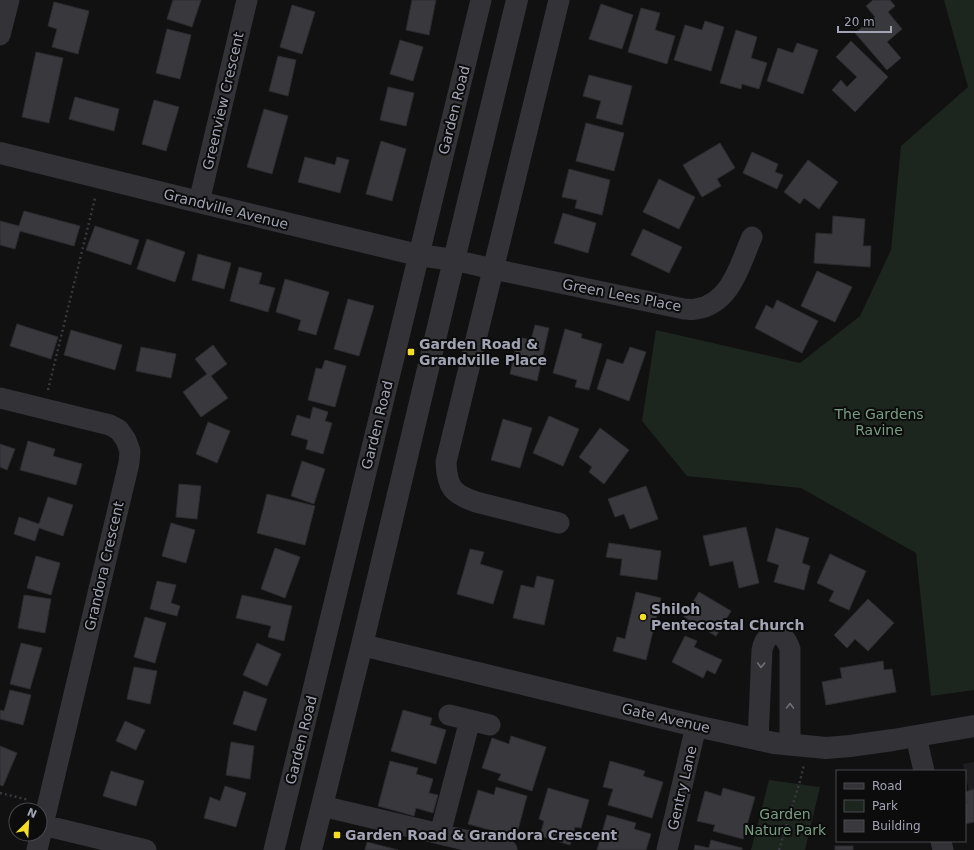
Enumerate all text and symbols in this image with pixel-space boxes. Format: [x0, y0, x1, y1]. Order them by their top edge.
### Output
scale bar [838, 8, 891, 34]
text: 20 m [844, 15, 875, 29]
street label: Greenview Crescent [199, 30, 247, 171]
street label: Garden Road [435, 64, 473, 156]
street label: Grandville Avenue [162, 186, 290, 232]
street label: Green Lees Place [561, 276, 683, 314]
place label: Garden Road & Grandville Place [419, 336, 547, 368]
marker: Garden Road & Grandville Place [406, 347, 416, 357]
street label: Garden Road [358, 379, 396, 471]
park label: The Gardens Ravine [833, 406, 924, 438]
street label: Grandora Crescent [81, 499, 127, 632]
place label: Shiloh Pentecostal Church [651, 601, 804, 633]
marker: Shiloh Pentecostal Church [638, 612, 648, 622]
one-way arrow [757, 662, 765, 668]
street label: Garden Road [282, 694, 320, 786]
street label: Gate Avenue [620, 700, 712, 736]
one-way arrow [786, 703, 794, 709]
street label: Gentry Lane [665, 744, 699, 832]
legend [836, 770, 966, 842]
text: Road [872, 779, 902, 793]
text: Park [872, 799, 898, 813]
north arrow [8, 802, 48, 842]
text: N [25, 806, 39, 821]
park label: Garden Nature Park [744, 806, 827, 838]
text: Building [872, 819, 921, 833]
place label: Garden Road & Grandora Crescent [345, 827, 617, 843]
marker: Garden Road & Grandora Crescent [332, 830, 342, 840]

